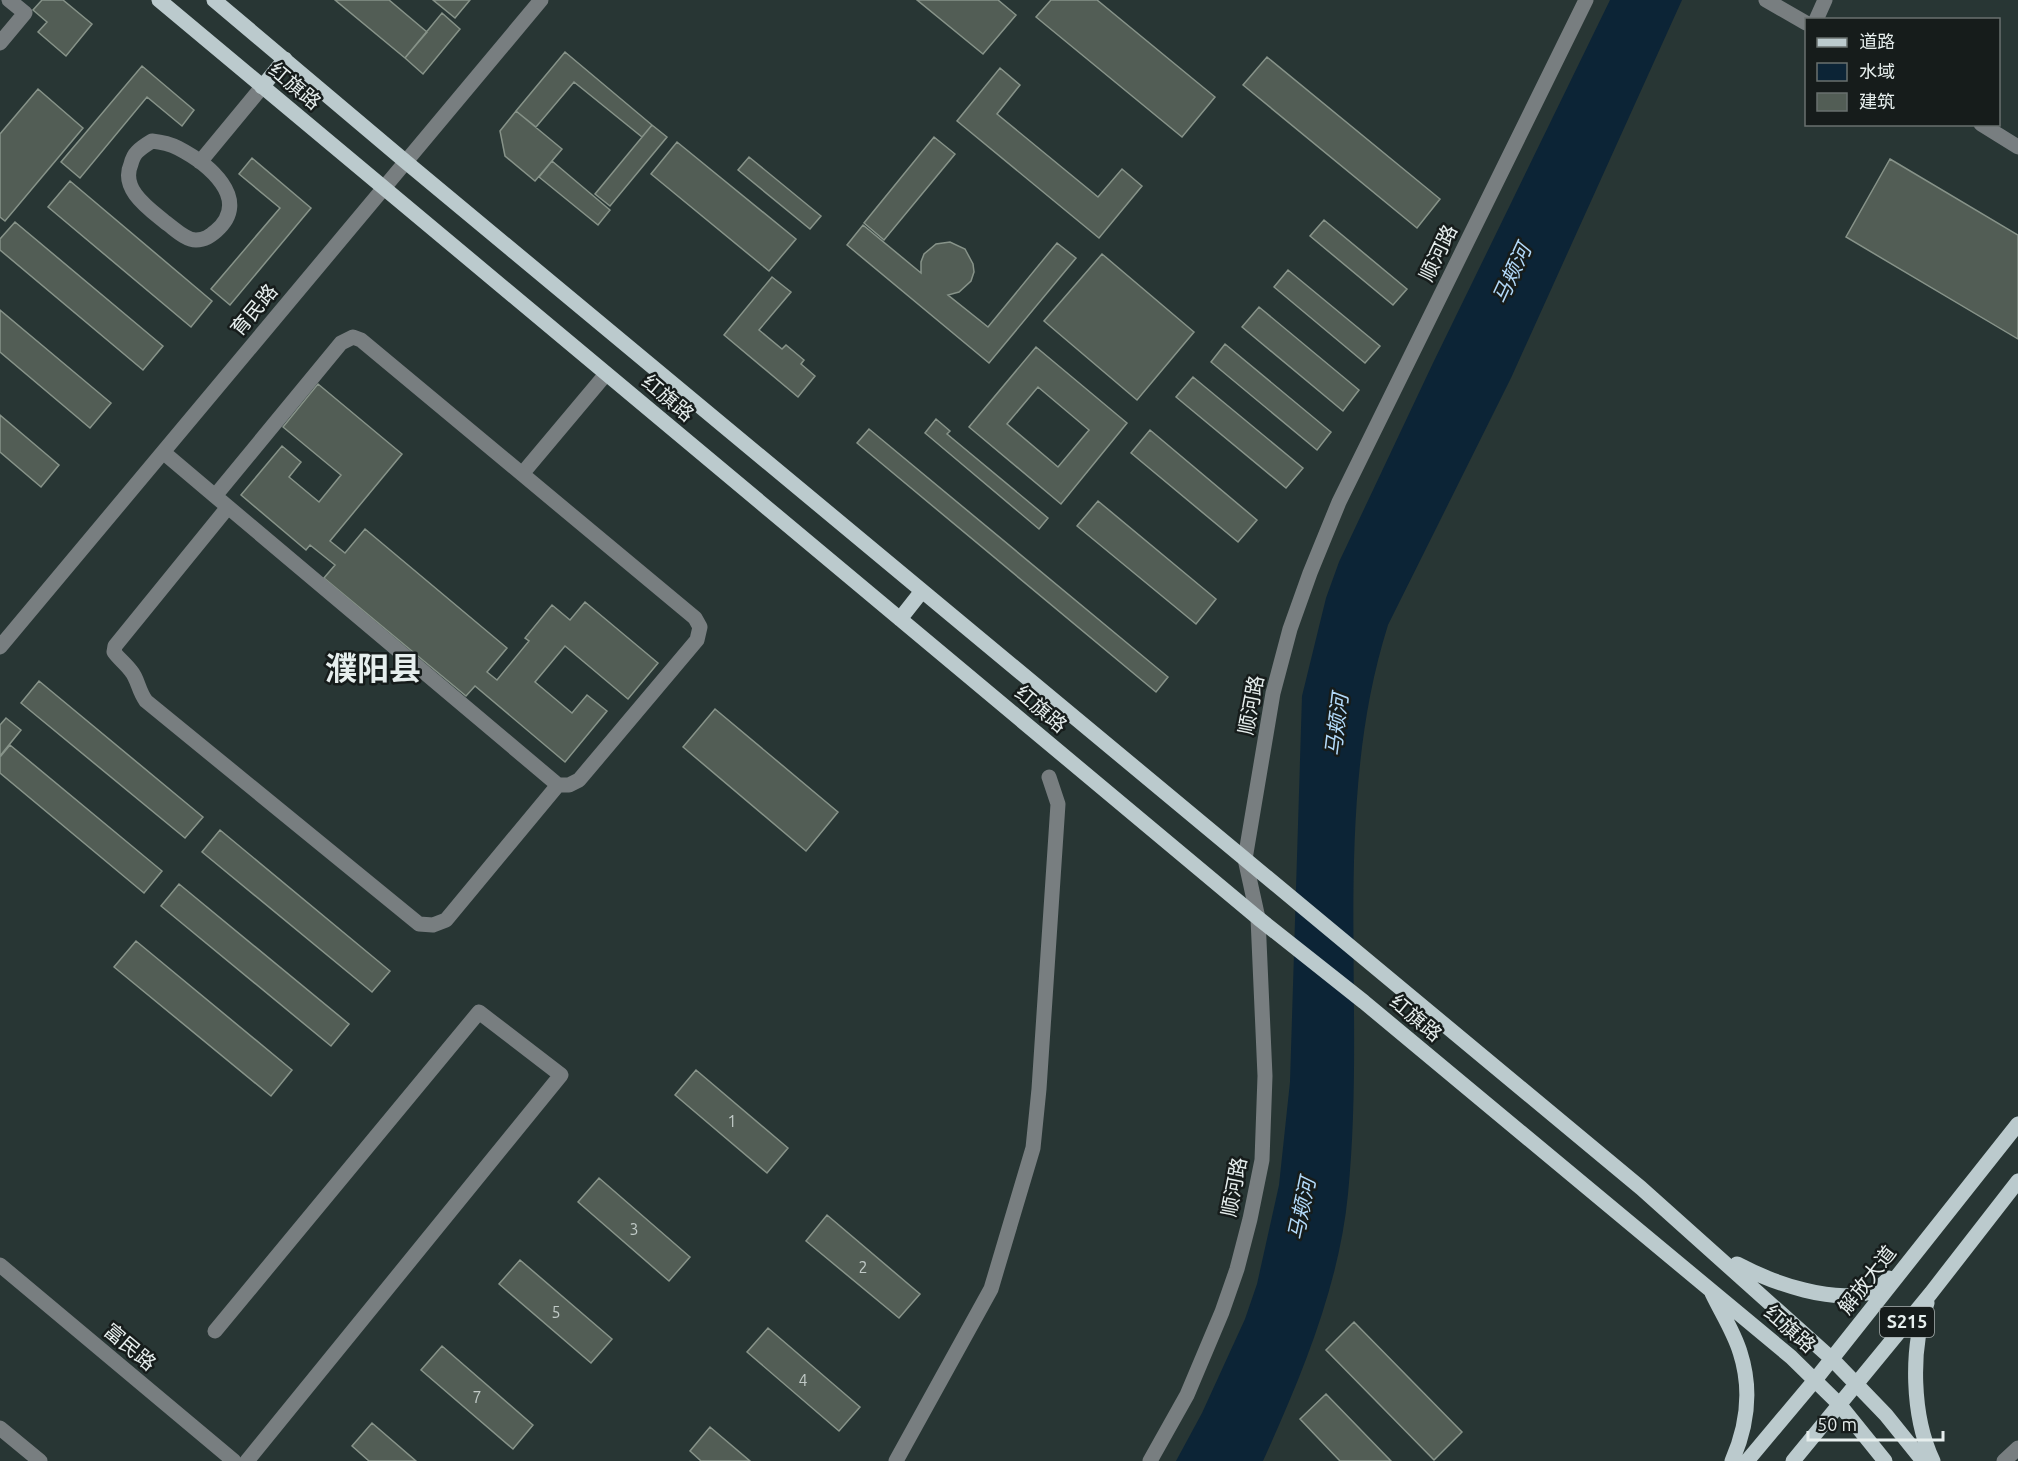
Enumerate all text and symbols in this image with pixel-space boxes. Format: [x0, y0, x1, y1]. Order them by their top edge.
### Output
legend [1805, 18, 2000, 126]
text: 道路 [1859, 31, 1895, 51]
street label: 红旗路 [265, 58, 326, 114]
text: 水域 [1859, 61, 1895, 81]
text: 建筑 [1859, 91, 1895, 111]
street label: 顺河路 [1414, 221, 1461, 285]
water label: 马颊河 [1487, 236, 1537, 307]
street label: 育民路 [226, 279, 282, 340]
street label: 红旗路 [638, 370, 699, 426]
district label: 濮阳县 [325, 650, 421, 686]
street label: 顺河路 [1233, 673, 1268, 737]
street label: 红旗路 [1011, 681, 1072, 737]
water label: 马颊河 [1320, 688, 1352, 758]
street label: 红旗路 [1386, 990, 1447, 1046]
house number: 1 [727, 1112, 737, 1130]
street label: 顺河路 [1216, 1155, 1251, 1219]
water label: 马颊河 [1283, 1172, 1320, 1242]
house number: 3 [629, 1220, 639, 1238]
street label: 解放大道 [1833, 1241, 1900, 1318]
house number: 2 [858, 1258, 868, 1276]
street label: 红旗路 [1760, 1300, 1821, 1357]
house number: 5 [551, 1303, 561, 1321]
road number: S215 [1880, 1307, 1934, 1337]
street label: 富民路 [100, 1319, 161, 1375]
house number: 4 [798, 1371, 808, 1389]
house number: 7 [472, 1388, 482, 1406]
scale bar [1808, 1404, 1943, 1442]
text: 50 m [1817, 1414, 1857, 1434]

